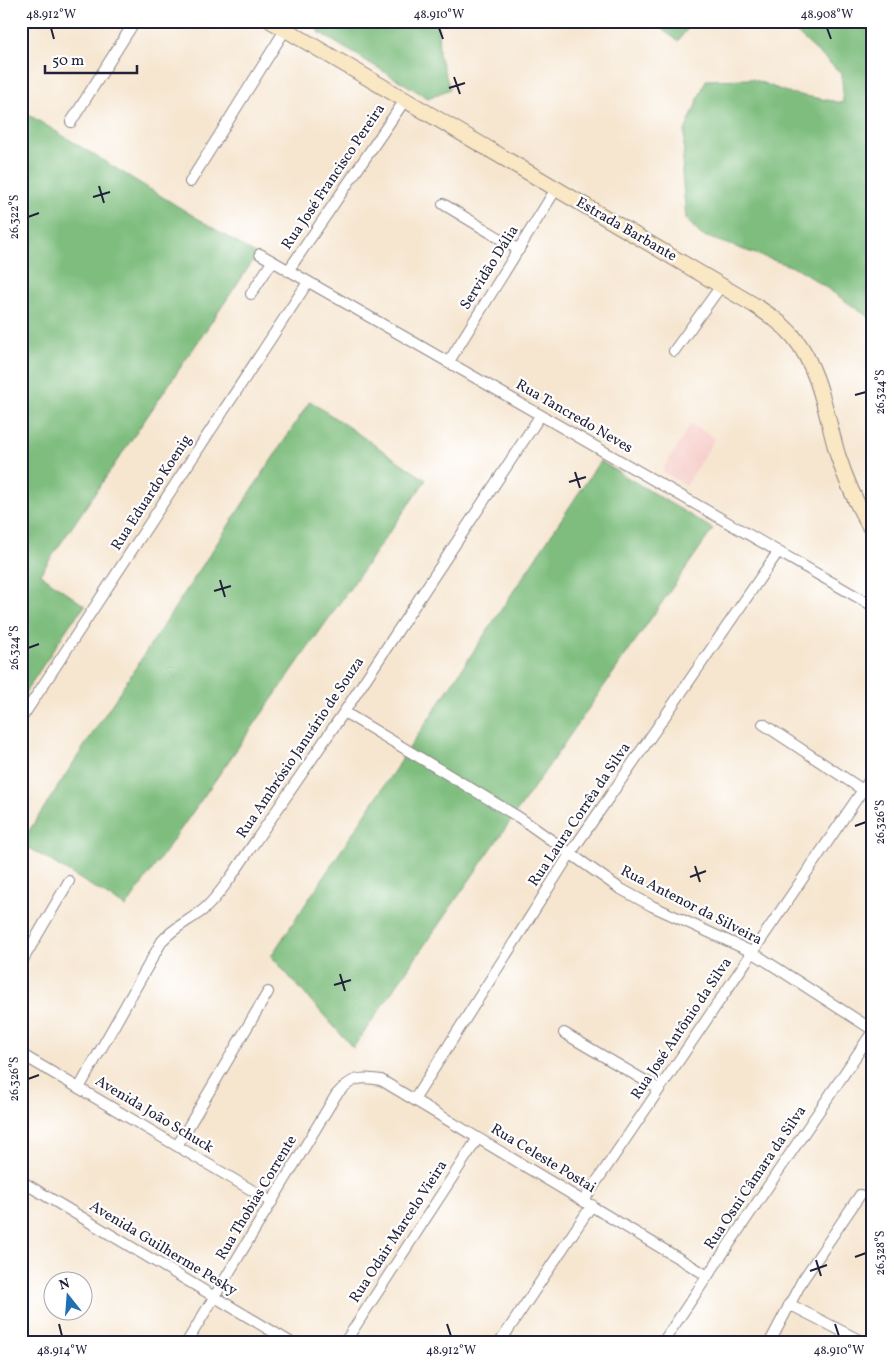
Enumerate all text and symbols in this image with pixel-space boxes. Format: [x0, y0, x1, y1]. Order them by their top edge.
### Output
text: 48.912°W [26, 7, 76, 23]
text: 48.910°W [414, 7, 464, 23]
text: 48.908°W [801, 7, 853, 23]
scale bar [45, 42, 138, 74]
text: 50 m [52, 51, 84, 72]
street label: Rua José Francisco Pereira [277, 100, 391, 254]
street label: Estrada Barbante [572, 193, 680, 267]
text: 26.322°S [7, 195, 23, 239]
street label: Servidão Dália [456, 222, 524, 314]
text: 26.324°S [873, 369, 889, 415]
street label: Rua Tancredo Neves [512, 375, 636, 459]
street label: Rua Eduardo Koenig [107, 431, 198, 555]
text: 26.324°S [7, 625, 23, 671]
street label: Rua Ambrósio Januário de Souza [232, 653, 370, 843]
street label: Rua Laura Corrêa da Silva [524, 739, 636, 891]
text: 26.326°S [873, 800, 889, 844]
street label: Rua Antenor da Silveira [617, 861, 765, 951]
street label: Rua José Antônio da Silva [627, 954, 737, 1104]
text: 26.326°S [7, 1057, 23, 1101]
street label: Avenida João Schuck [91, 1071, 217, 1159]
street label: Rua Osni Câmara da Silva [700, 1102, 812, 1254]
street label: Rua Celeste Postai [486, 1119, 600, 1199]
street label: Rua Thobias Corrente [211, 1132, 303, 1264]
street label: Rua Odair Marcelo Vieira [345, 1157, 453, 1307]
street label: Avenida Guilherme Pesky [85, 1196, 241, 1302]
text: 26.328°S [873, 1231, 889, 1275]
north arrow [42, 1270, 92, 1320]
text: N [57, 1274, 72, 1296]
text: 48.914°W [37, 1343, 87, 1359]
text: 48.912°W [426, 1343, 476, 1359]
text: 48.910°W [814, 1343, 864, 1359]

